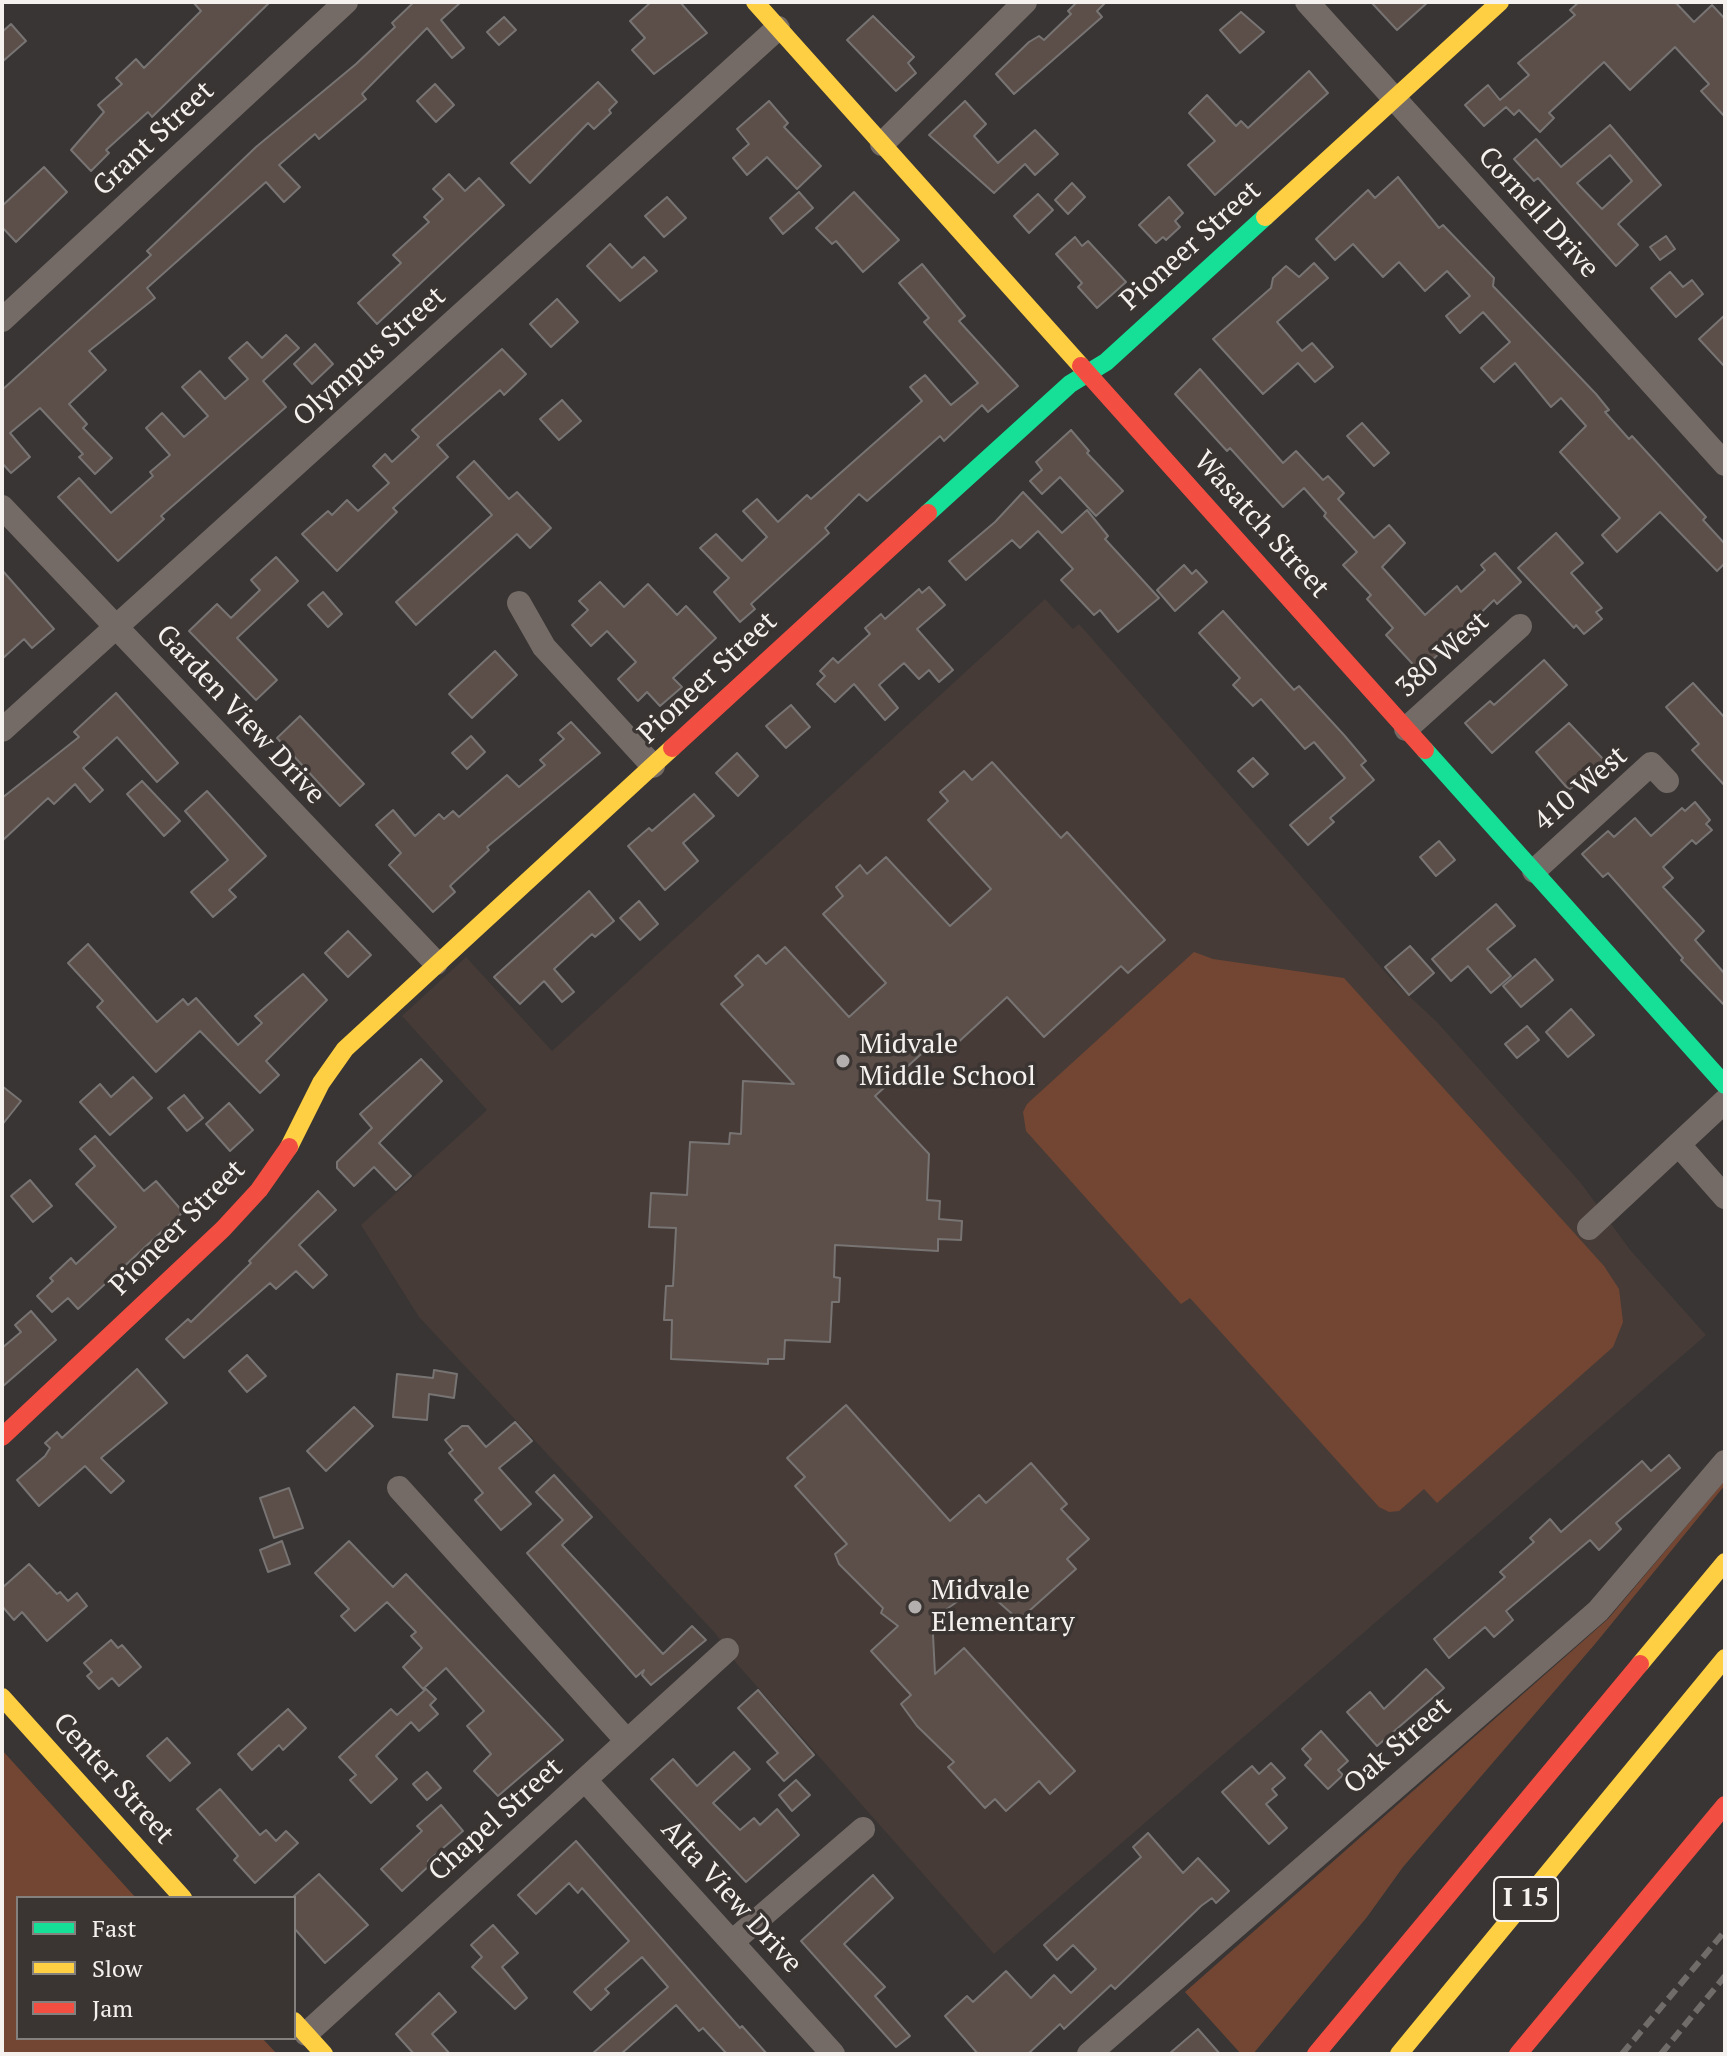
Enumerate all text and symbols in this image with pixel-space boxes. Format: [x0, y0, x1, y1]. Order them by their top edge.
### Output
street label: Grant Street [87, 75, 221, 203]
street label: Cornell Drive [1470, 141, 1606, 285]
street label: Pioneer Street [1114, 174, 1268, 318]
street label: Olympus Street [287, 280, 453, 434]
street label: Wasatch Street [1186, 445, 1336, 605]
street label: Pioneer Street [632, 605, 784, 751]
street label: 380 West [1390, 605, 1496, 705]
street label: Garden View Drive [148, 618, 332, 812]
street label: 410 West [1528, 739, 1634, 839]
place label: Midvale Middle School [859, 1028, 1036, 1094]
marker: Midvale Middle School [834, 1052, 852, 1070]
street label: Pioneer Street [103, 1153, 253, 1303]
place label: Midvale Elementary [931, 1574, 1075, 1640]
marker: Midvale Elementary [906, 1598, 924, 1616]
street label: Oak Street [1338, 1690, 1458, 1802]
street label: Center Street [45, 1707, 181, 1851]
street label: Chapel Street [422, 1751, 570, 1889]
street label: Alta View Drive [653, 1813, 809, 1981]
road number: I 15 [1494, 1877, 1558, 1921]
legend [16, 1896, 296, 2040]
text: Fast [92, 1912, 136, 1944]
text: Slow [92, 1952, 143, 1984]
text: Jam [92, 1992, 133, 2024]

